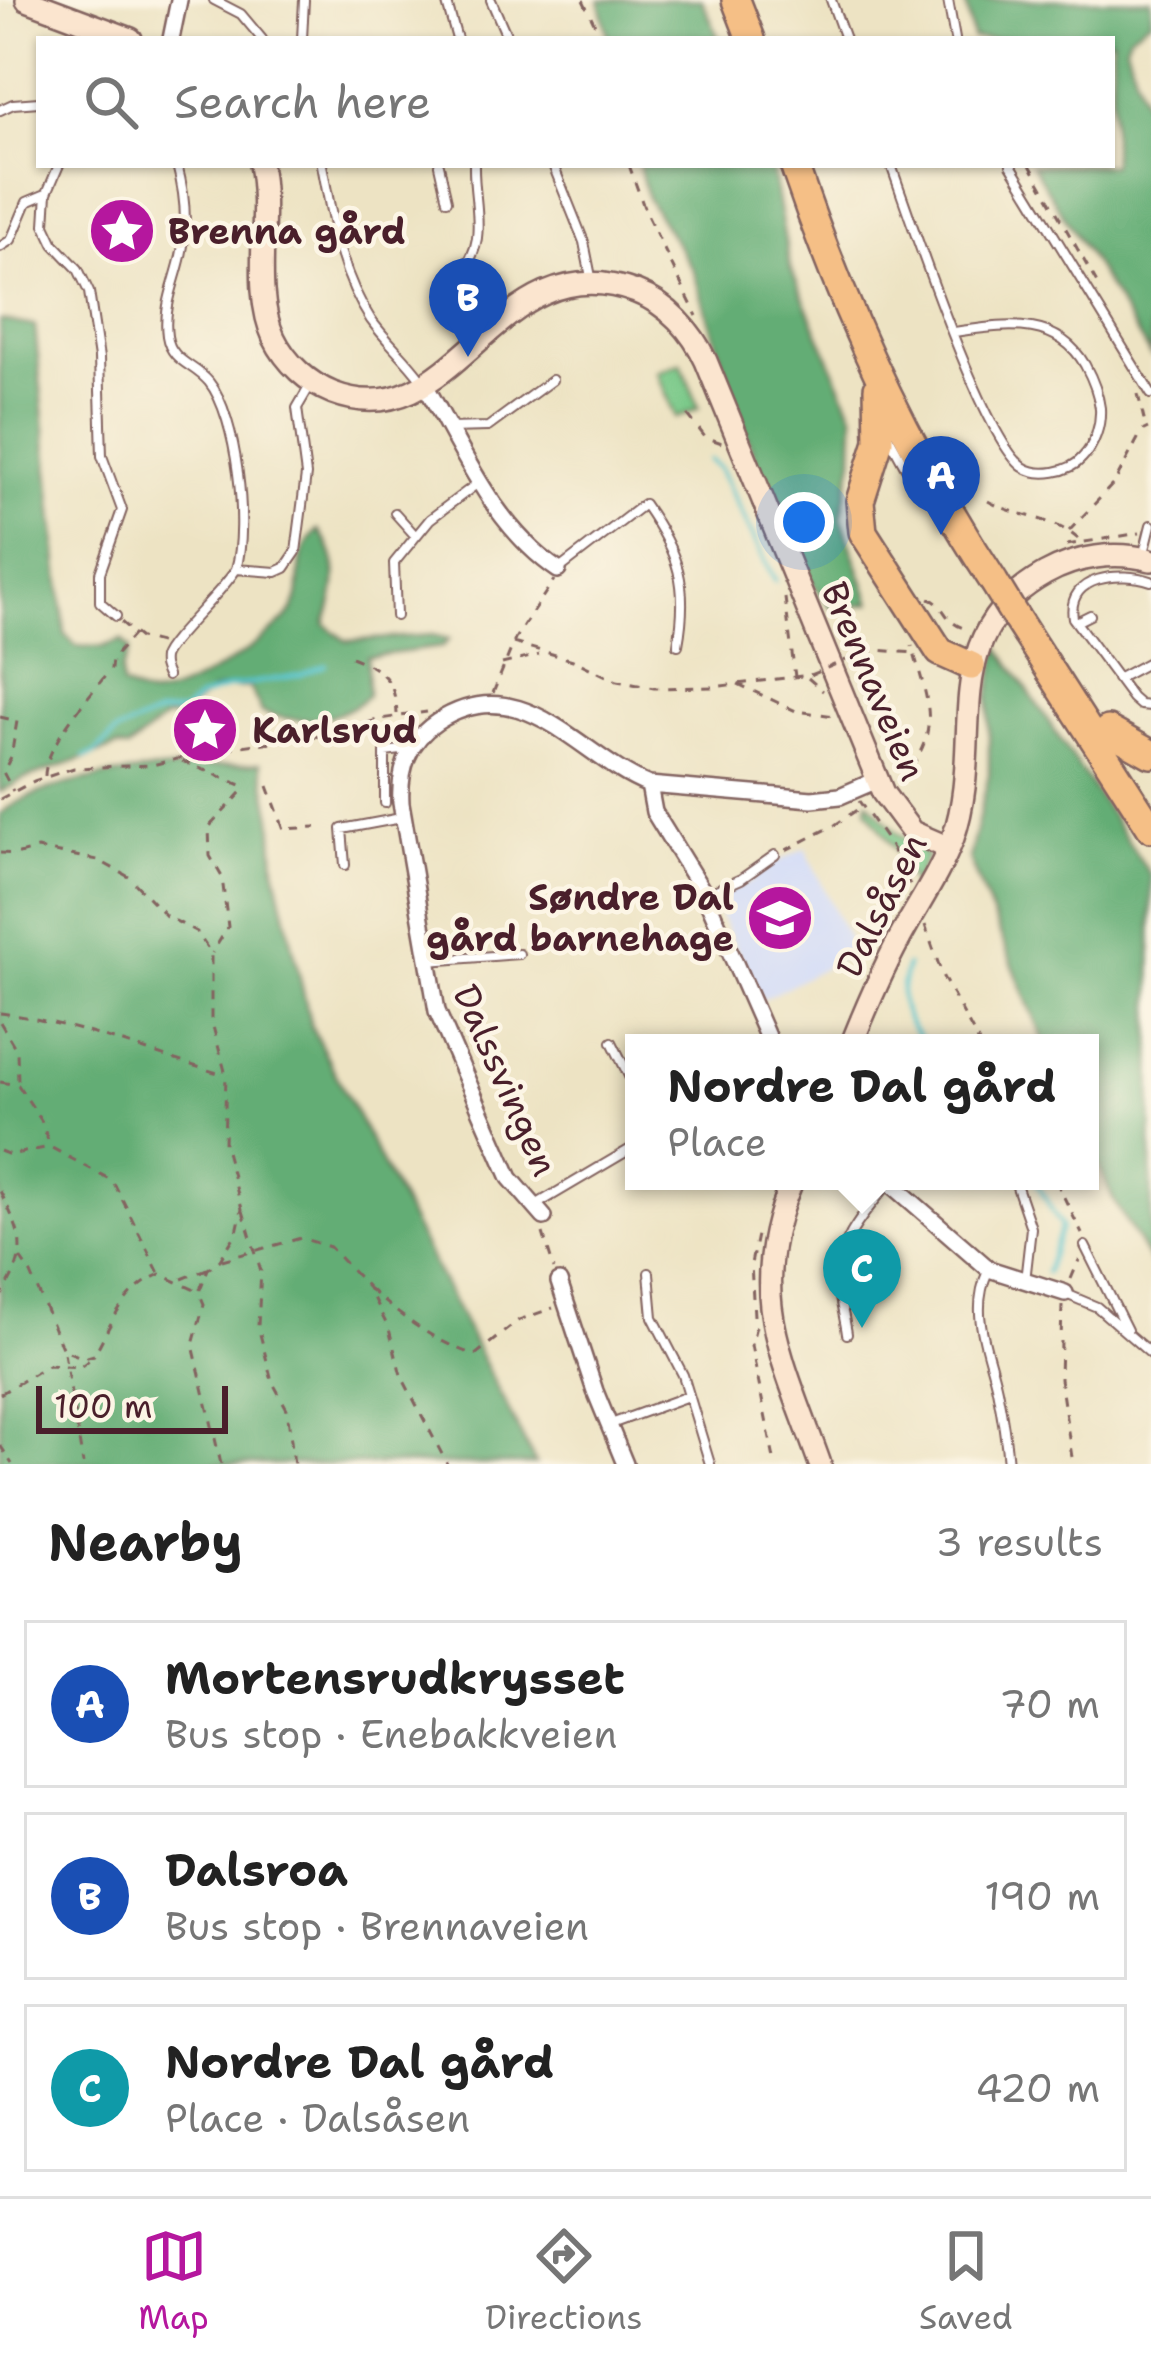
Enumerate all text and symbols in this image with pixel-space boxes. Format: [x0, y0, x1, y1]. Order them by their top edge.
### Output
search box [36, 36, 1115, 168]
icon: search [78, 69, 144, 135]
text: Search here [174, 72, 431, 132]
place icon: Brenna gård [87, 196, 157, 266]
place label: Brenna gård [168, 207, 406, 256]
pin: B [429, 258, 507, 357]
pin: A [902, 436, 980, 535]
your location [774, 492, 834, 552]
street label: Brennaveien [810, 574, 937, 788]
place icon: Karlsrud [170, 695, 240, 765]
place label: Karlsrud [252, 706, 417, 755]
street label: Dalsåsen [824, 825, 939, 985]
place label: Søndre Dal gård barnehage [426, 873, 734, 963]
school or university icon: Søndre Dal gård barnehage [745, 883, 815, 953]
street label: Dalssvingen [442, 977, 570, 1184]
popup [625, 1034, 1099, 1190]
text: Nordre Dal gård [667, 1056, 1057, 1116]
text: Place [667, 1116, 767, 1168]
pin: C [823, 1229, 901, 1328]
scale bar [36, 1380, 228, 1433]
text: 100 m [54, 1384, 153, 1429]
text: Nearby [48, 1508, 243, 1576]
text: 3 results [936, 1516, 1103, 1568]
text: Mortensrudkrysset [165, 1648, 625, 1708]
text: A [75, 1678, 105, 1730]
text: 70 m [999, 1678, 1100, 1730]
text: Bus stop · Enebakkveien [165, 1708, 617, 1760]
text: Dalsroa [165, 1840, 348, 1900]
text: B [78, 1870, 102, 1922]
text: 190 m [984, 1870, 1100, 1922]
text: Bus stop · Brennaveien [165, 1900, 589, 1952]
text: Nordre Dal gård [165, 2032, 554, 2092]
text: C [78, 2062, 102, 2114]
text: 420 m [975, 2062, 1100, 2114]
text: Place · Dalsåsen [165, 2092, 470, 2144]
tab: Map [138, 2223, 209, 2340]
tab: Directions [485, 2223, 643, 2340]
tab: Saved [919, 2223, 1013, 2340]

